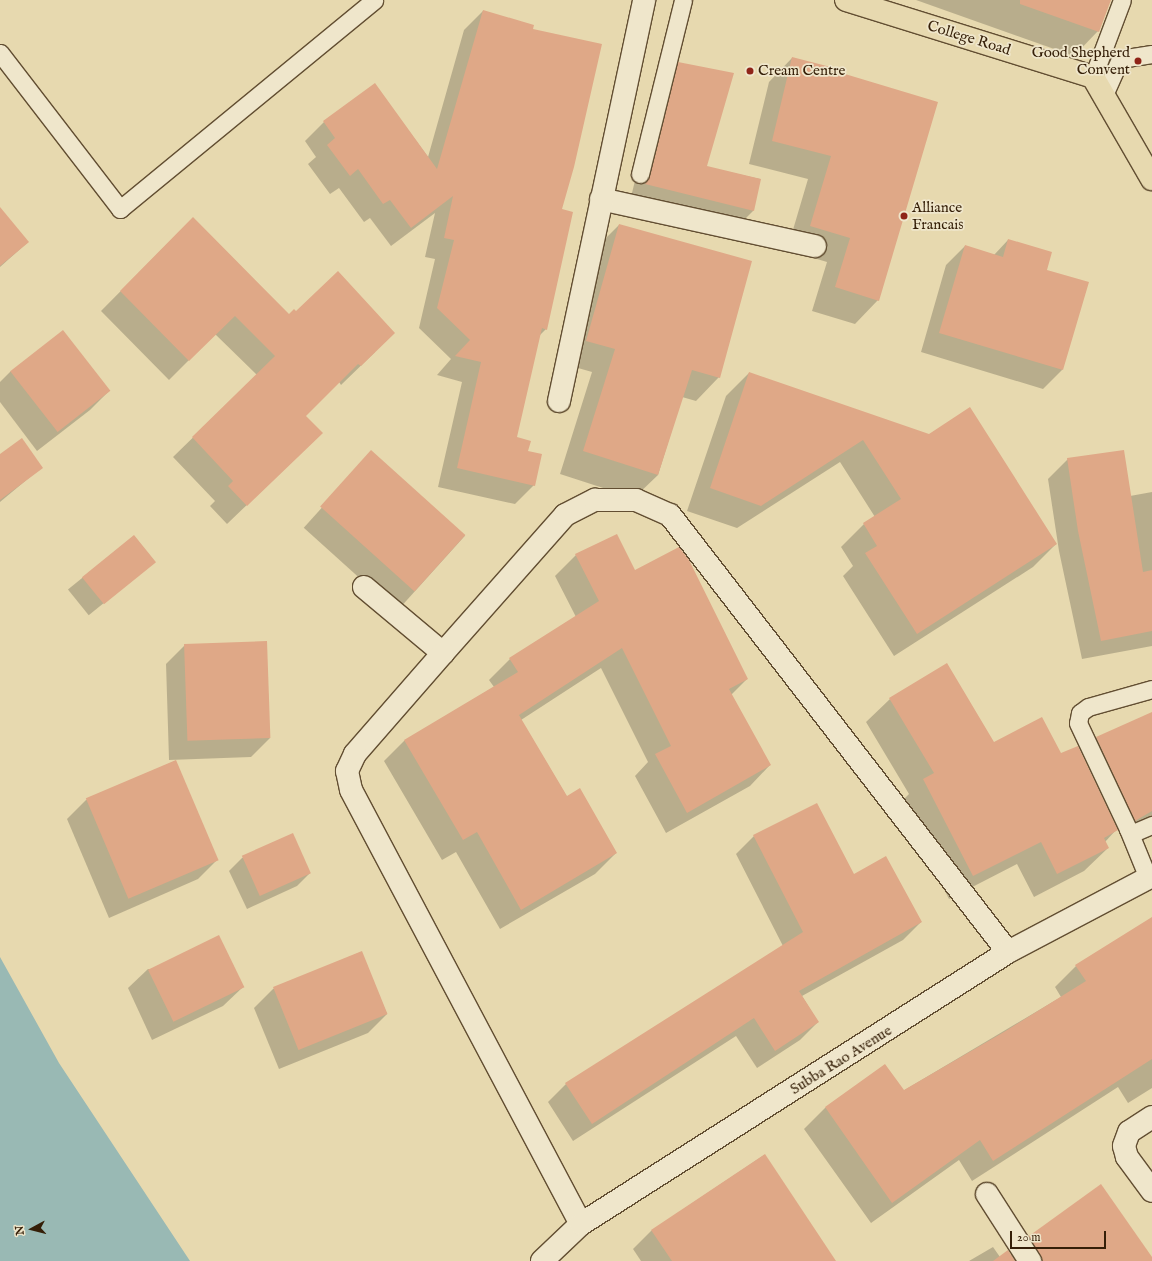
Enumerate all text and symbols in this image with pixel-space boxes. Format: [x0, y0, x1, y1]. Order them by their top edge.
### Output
street label: College Road [925, 17, 1013, 59]
place label: Good Shepherd Convent [1032, 43, 1130, 78]
marker: Good Shepherd Convent [1133, 56, 1143, 66]
place label: Cream Centre [758, 62, 845, 80]
marker: Cream Centre [745, 66, 755, 76]
place label: Alliance Francais [912, 198, 964, 233]
marker: Alliance Francais [899, 211, 909, 221]
street label: Subba Rao Avenue [787, 1022, 895, 1098]
north arrow [12, 1209, 52, 1249]
scale bar [1012, 1223, 1108, 1249]
text: N [13, 1225, 28, 1236]
text: 20 m [1017, 1230, 1040, 1245]

